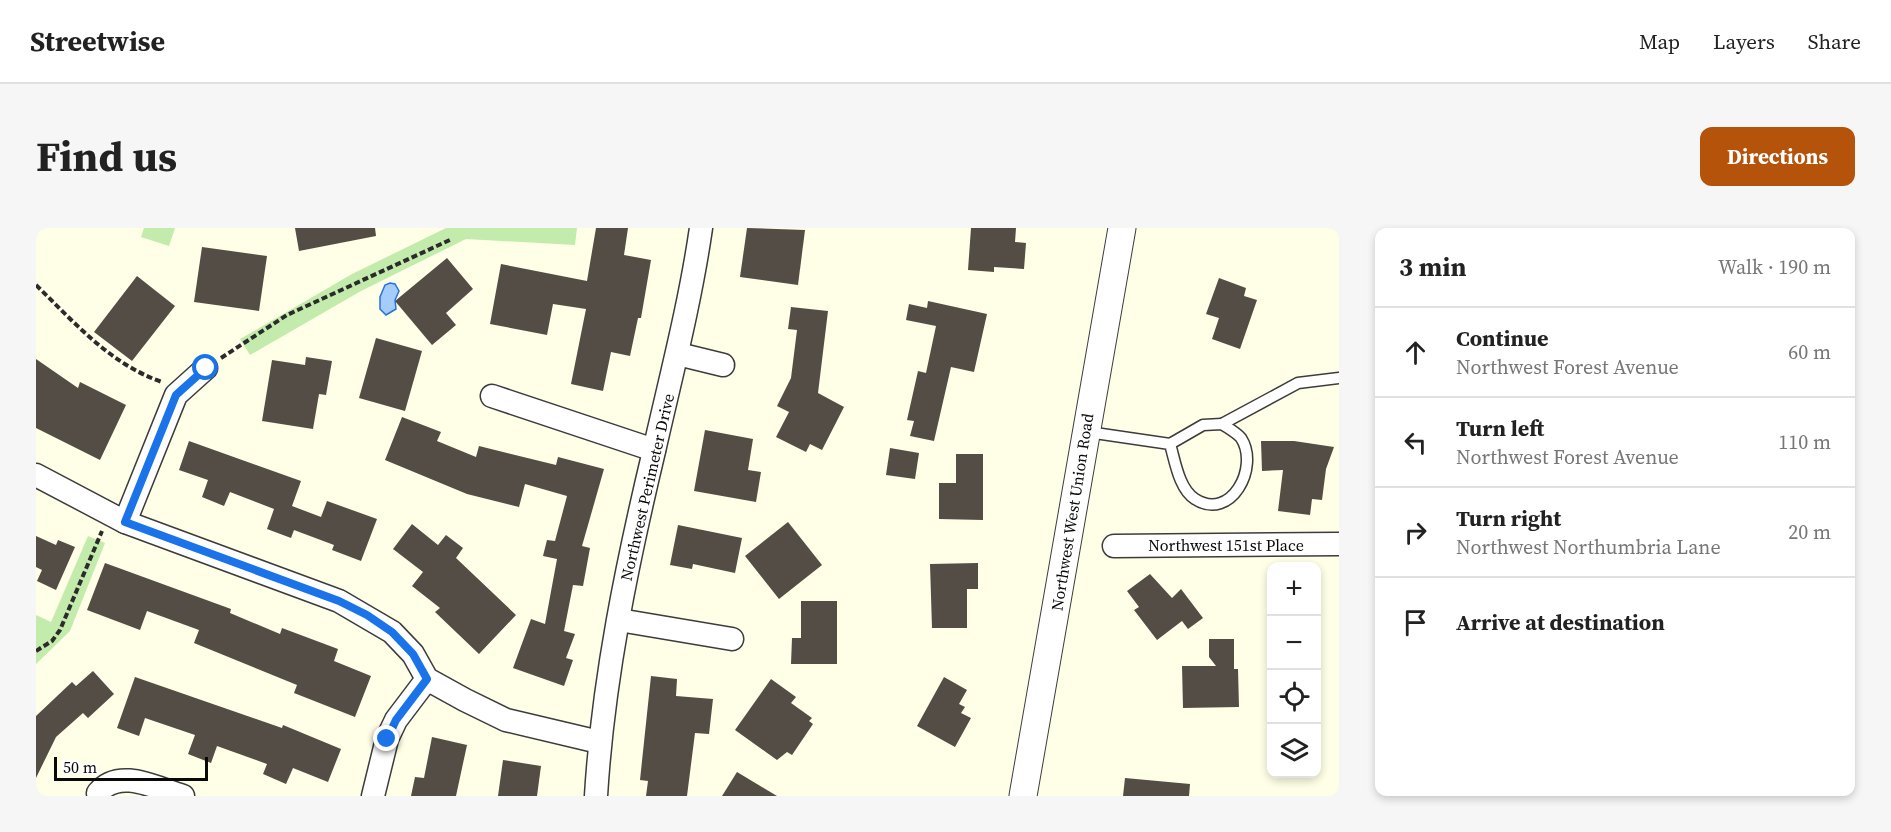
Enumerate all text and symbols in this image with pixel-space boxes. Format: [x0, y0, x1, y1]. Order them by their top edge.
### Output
text: Streetwise [30, 22, 165, 60]
text: Map [1639, 27, 1680, 56]
text: Layers [1713, 27, 1775, 56]
text: Share [1808, 27, 1861, 56]
text: Find us [36, 127, 177, 185]
button: Directions [1700, 127, 1855, 186]
text: 3 min [1399, 249, 1466, 285]
text: Walk · 190 m [1718, 253, 1831, 281]
text: Continue [1456, 323, 1549, 353]
icon: ahead [1399, 336, 1432, 369]
text: 60 m [1788, 338, 1831, 366]
text: Northwest Forest Avenue [1456, 353, 1679, 381]
route start [192, 354, 218, 380]
street label: Northwest Perimeter Drive [615, 391, 679, 583]
street label: Northwest West Union Road [1046, 412, 1098, 612]
text: Turn left [1456, 413, 1544, 443]
icon: left [1399, 426, 1432, 459]
text: 110 m [1778, 428, 1831, 456]
text: Northwest Forest Avenue [1456, 443, 1679, 471]
text: Turn right [1456, 503, 1561, 533]
icon: right [1399, 516, 1432, 549]
text: 20 m [1788, 518, 1831, 546]
text: Northwest Northumbria Lane [1456, 533, 1721, 561]
street label: Northwest 151st Place [1148, 534, 1304, 556]
map controls [1267, 562, 1321, 778]
button: + [1267, 562, 1321, 616]
icon: arrive [1399, 606, 1432, 639]
text: Arrive at destination [1456, 607, 1665, 637]
button: − [1267, 616, 1321, 670]
button: locate [1267, 670, 1321, 724]
button: layers [1267, 724, 1321, 778]
route end [373, 725, 399, 751]
scale bar [54, 754, 208, 782]
text: 50 m [63, 756, 97, 778]

